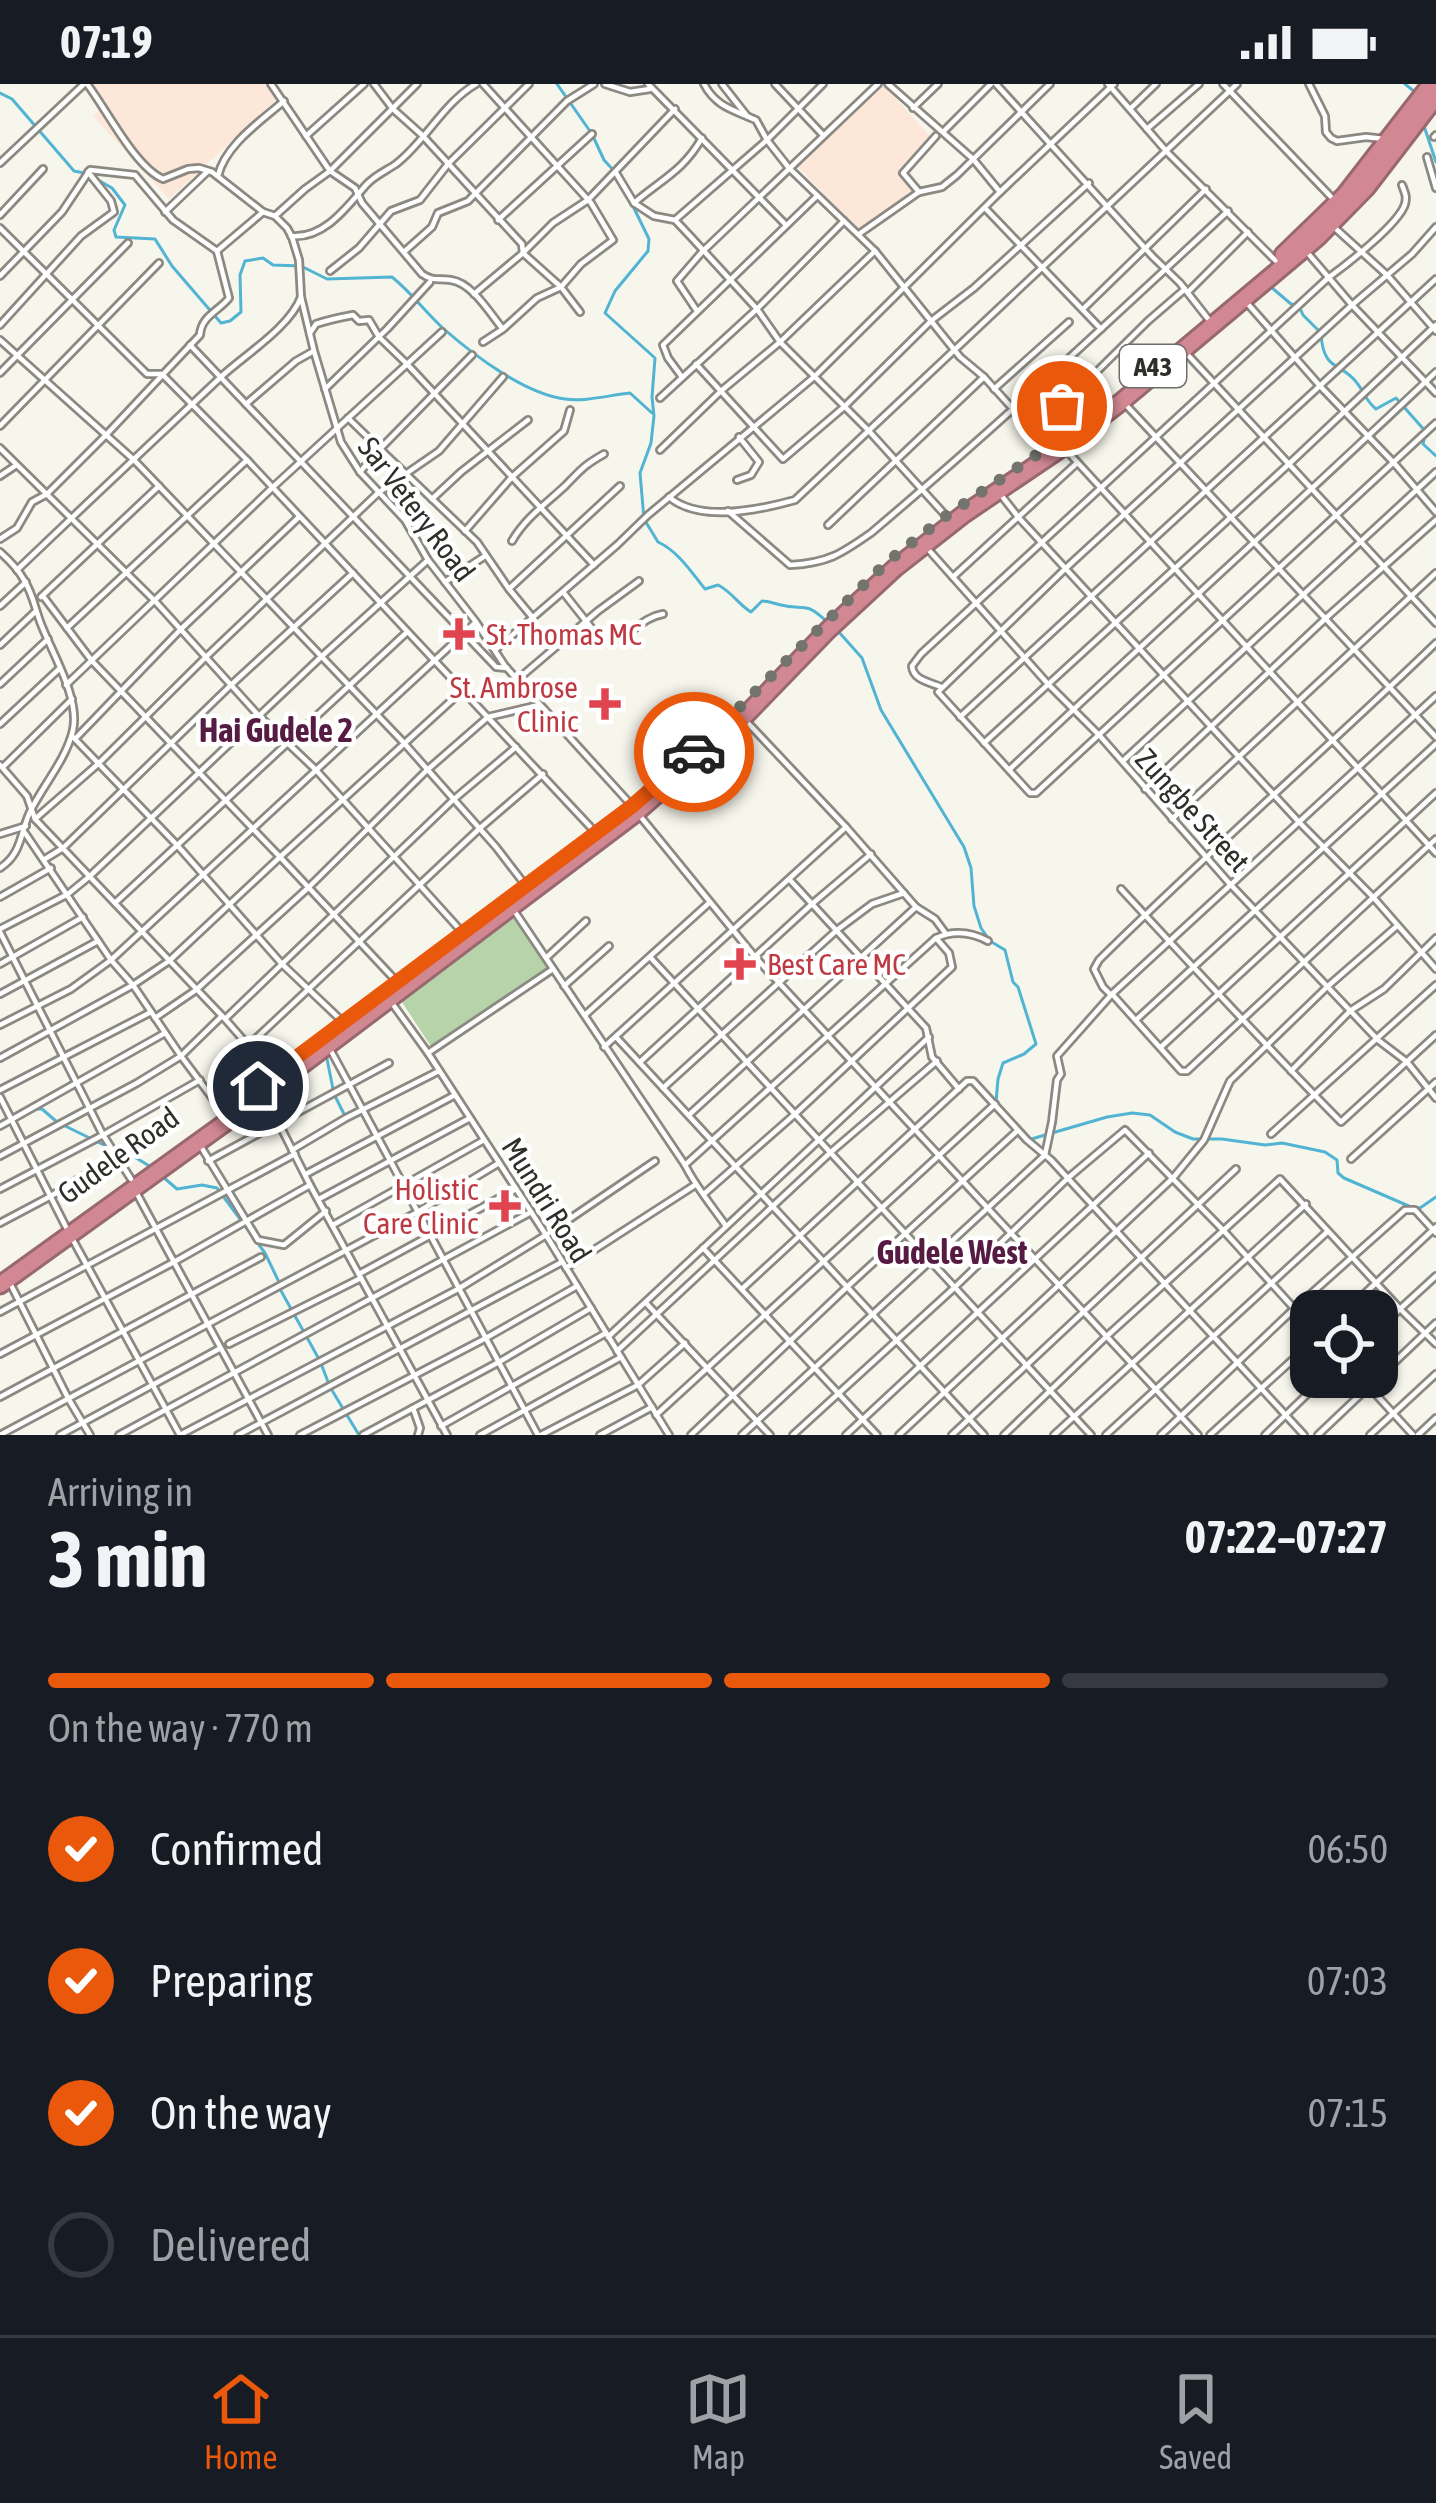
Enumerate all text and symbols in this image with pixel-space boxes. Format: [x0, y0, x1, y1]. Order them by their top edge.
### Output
text: 07:19 [60, 16, 153, 68]
road number: A43 [1120, 345, 1186, 387]
pin [1011, 355, 1113, 457]
icon: bag [1029, 373, 1095, 439]
street label: Sar Vetery Road [352, 430, 482, 588]
place label: St. Thomas MC [486, 617, 642, 651]
marker: St. Thomas MC [443, 618, 475, 650]
place label: St. Ambrose Clinic [450, 670, 579, 738]
marker: St. Ambrose Clinic [589, 688, 621, 720]
courier [634, 692, 754, 812]
district label: Hai Gudele 2 [199, 711, 353, 749]
icon: car [661, 719, 727, 785]
street label: Zungbe Street [1129, 742, 1257, 878]
place label: Best Care MC [767, 947, 906, 981]
marker: Best Care MC [724, 948, 756, 980]
pin [207, 1035, 309, 1137]
icon: home [225, 1053, 291, 1119]
street label: Gudele Road [51, 1100, 185, 1210]
street label: Mundri Road [495, 1131, 599, 1269]
place label: Holistic Care Clinic [363, 1172, 479, 1240]
marker: Holistic Care Clinic [489, 1190, 521, 1222]
district label: Gudele West [876, 1233, 1028, 1271]
map controls [1290, 1290, 1398, 1398]
button: locate [1290, 1290, 1398, 1398]
text: Arriving in [48, 1470, 193, 1514]
text: 07:22–07:27 [1185, 1511, 1388, 1563]
text: 3 min [48, 1514, 207, 1604]
text: On the way · 770 m [48, 1706, 313, 1750]
icon: check [48, 1816, 114, 1882]
text: Confirmed [150, 1823, 323, 1875]
text: 06:50 [1308, 1827, 1388, 1871]
icon: check [48, 1948, 114, 2014]
text: Preparing [150, 1955, 313, 2007]
text: 07:03 [1307, 1959, 1388, 2003]
icon: check [48, 2080, 114, 2146]
text: On the way [150, 2087, 332, 2139]
text: 07:15 [1308, 2091, 1388, 2135]
text: Delivered [150, 2219, 311, 2271]
tab: Home [204, 2366, 277, 2476]
tab: Map [685, 2366, 751, 2476]
tab: Saved [1159, 2366, 1232, 2476]

